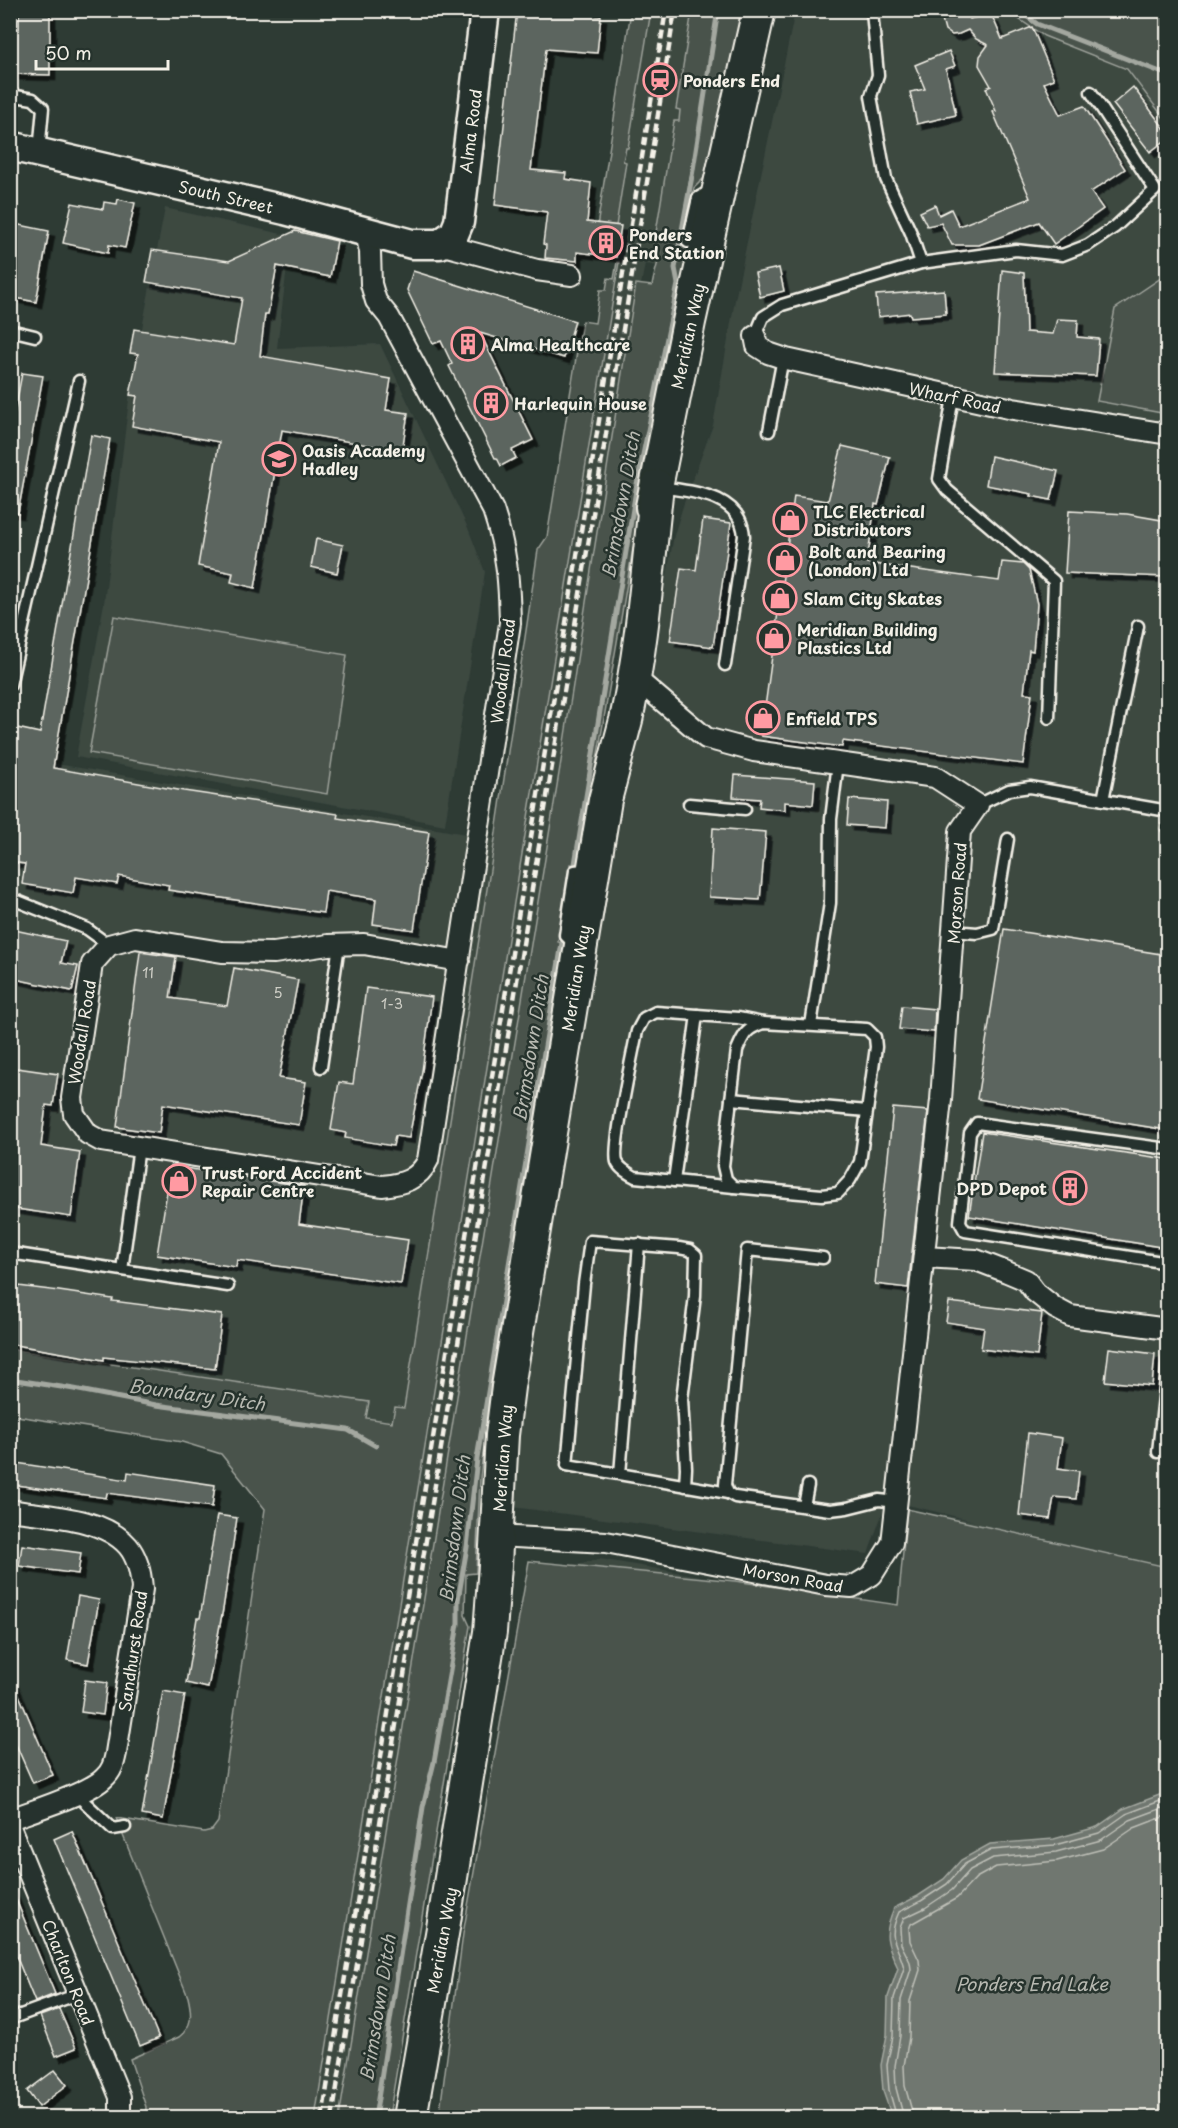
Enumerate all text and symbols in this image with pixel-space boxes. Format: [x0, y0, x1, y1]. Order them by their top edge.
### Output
scale bar [36, 33, 168, 71]
text: 50 m [45, 39, 92, 66]
station icon: Ponders End [642, 62, 678, 98]
place label: Ponders End [683, 68, 780, 92]
street label: Alma Road [453, 88, 487, 174]
street label: South Street [176, 173, 276, 219]
place label: Ponders End Station [629, 222, 725, 264]
building icon: Ponders End Station [588, 225, 624, 261]
street label: Meridian Way [664, 281, 710, 391]
building icon: Alma Healthcare [450, 326, 486, 362]
place label: Alma Healthcare [491, 332, 631, 356]
street label: Wharf Road [907, 376, 1003, 418]
building icon: Harlequin House [473, 385, 509, 421]
place label: Harlequin House [514, 391, 647, 415]
water label: Brimsdown Ditch [594, 429, 646, 580]
place label: Oasis Academy Hadley [302, 438, 425, 480]
school or university icon: Oasis Academy Hadley [261, 441, 297, 477]
place label: TLC Electrical Distributors [813, 499, 925, 541]
shop icon: TLC Electrical Distributors [772, 502, 808, 538]
place label: Bolt and Bearing (London) Ltd [808, 539, 946, 581]
shop icon: Bolt and Bearing (London) Ltd [767, 542, 803, 578]
shop icon: Slam City Skates [762, 580, 798, 616]
place label: Slam City Skates [803, 586, 942, 610]
street label: Woodall Road [484, 617, 520, 725]
place label: Meridian Building Plastics Ltd [797, 617, 938, 659]
shop icon: Meridian Building Plastics Ltd [756, 620, 792, 656]
shop icon: Enfield TPS [745, 700, 781, 736]
place label: Enfield TPS [786, 706, 877, 730]
street label: Morson Road [940, 841, 972, 945]
street label: Meridian Way [555, 923, 595, 1033]
house number: 11 [142, 962, 154, 983]
water label: Brimsdown Ditch [505, 972, 555, 1123]
street label: Woodall Road [61, 978, 101, 1086]
house number: 5 [273, 982, 283, 1003]
house number: 1-3 [381, 993, 403, 1014]
place label: Trust Ford Accident Repair Centre [202, 1160, 363, 1202]
shop icon: Trust Ford Accident Repair Centre [161, 1163, 197, 1199]
building icon: DPD Depot [1052, 1170, 1088, 1206]
place label: DPD Depot [957, 1176, 1047, 1200]
water label: Boundary Ditch [127, 1371, 267, 1417]
street label: Meridian Way [486, 1403, 518, 1513]
water label: Brimsdown Ditch [432, 1453, 477, 1604]
street label: Morson Road [741, 1556, 845, 1598]
street label: Sandhurst Road [112, 1589, 152, 1713]
street label: Meridian Way [420, 1885, 462, 1995]
street label: Charlton Road [37, 1915, 101, 2029]
water label: Brimsdown Ditch [352, 1932, 402, 2083]
water label: Ponders End Lake [956, 1970, 1109, 1997]

